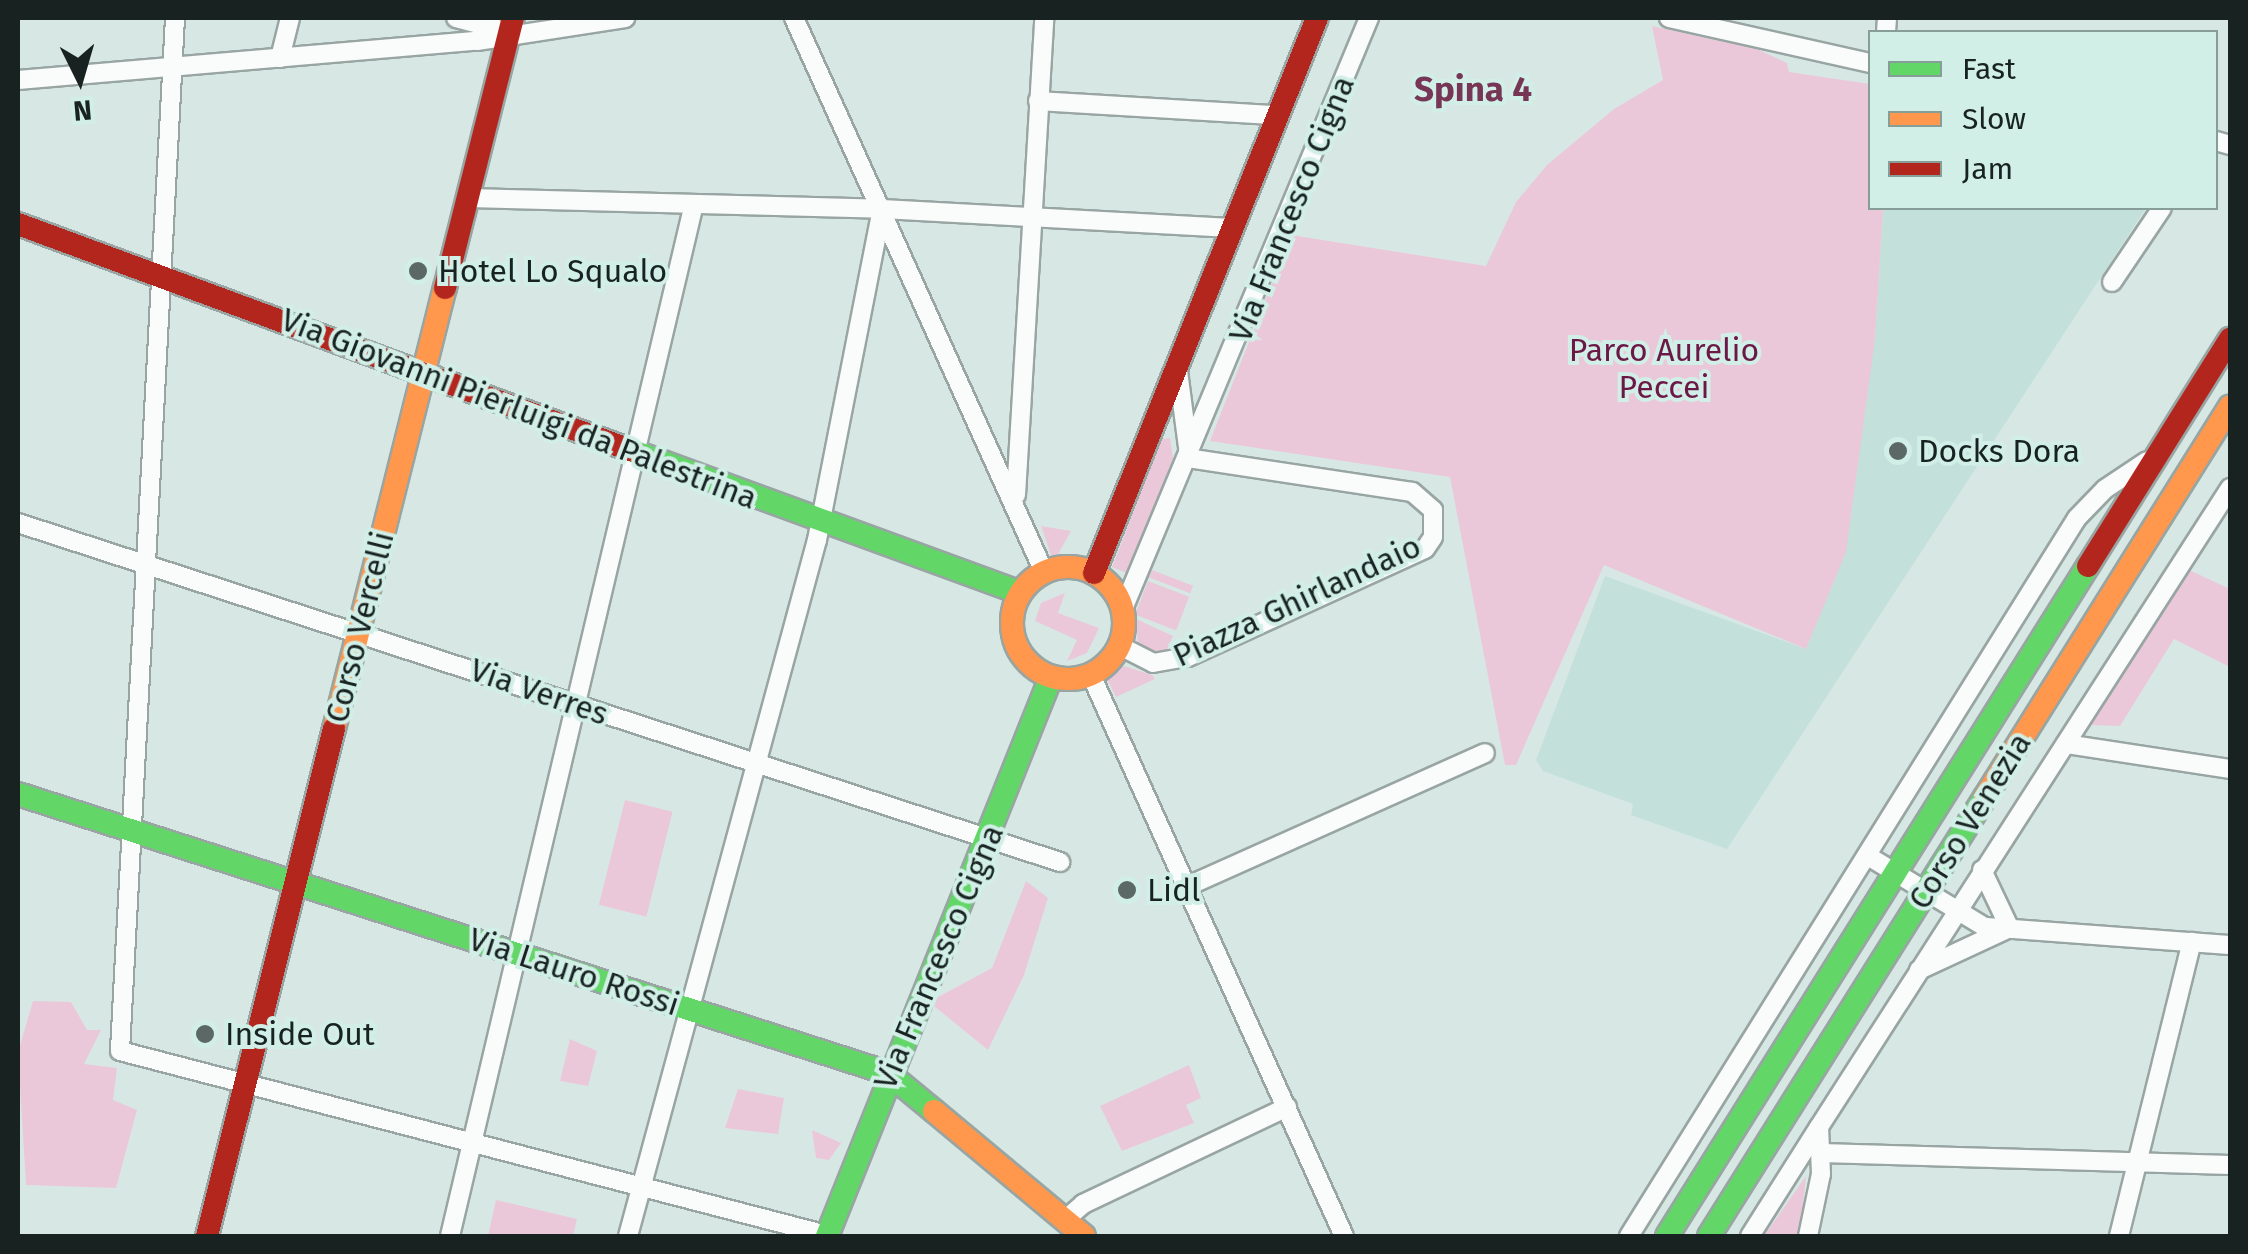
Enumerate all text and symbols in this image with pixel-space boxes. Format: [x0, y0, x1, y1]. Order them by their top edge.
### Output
north arrow [30, 30, 130, 130]
legend [1868, 30, 2218, 210]
text: Fast [1962, 51, 2016, 87]
district label: Spina 4 [1414, 68, 1532, 110]
street label: Via Francesco Cigna [1221, 70, 1363, 348]
text: N [72, 93, 93, 128]
text: Slow [1962, 101, 2026, 137]
text: Jam [1962, 151, 2013, 187]
place label: Hotel Lo Squalo [438, 252, 667, 290]
marker: Hotel Lo Squalo [407, 260, 429, 282]
street label: Via Giovanni Pierluigi da Palestrina [276, 300, 762, 518]
park label: Parco Aurelio Peccei [1569, 332, 1759, 407]
place label: Docks Dora [1918, 432, 2080, 470]
marker: Docks Dora [1887, 440, 1909, 462]
street label: Corso Vercelli [318, 527, 402, 727]
street label: Piazza Ghirlandaio [1167, 527, 1427, 675]
street label: Via Verres [465, 651, 613, 733]
street label: Corso Venezia [1901, 726, 2039, 916]
street label: Via Francesco Cigna [866, 819, 1012, 1095]
place label: Lidl [1147, 871, 1200, 909]
marker: Lidl [1116, 879, 1138, 901]
street label: Via Lauro Rossi [464, 920, 684, 1024]
place label: Inside Out [225, 1015, 375, 1053]
marker: Inside Out [194, 1023, 216, 1045]

